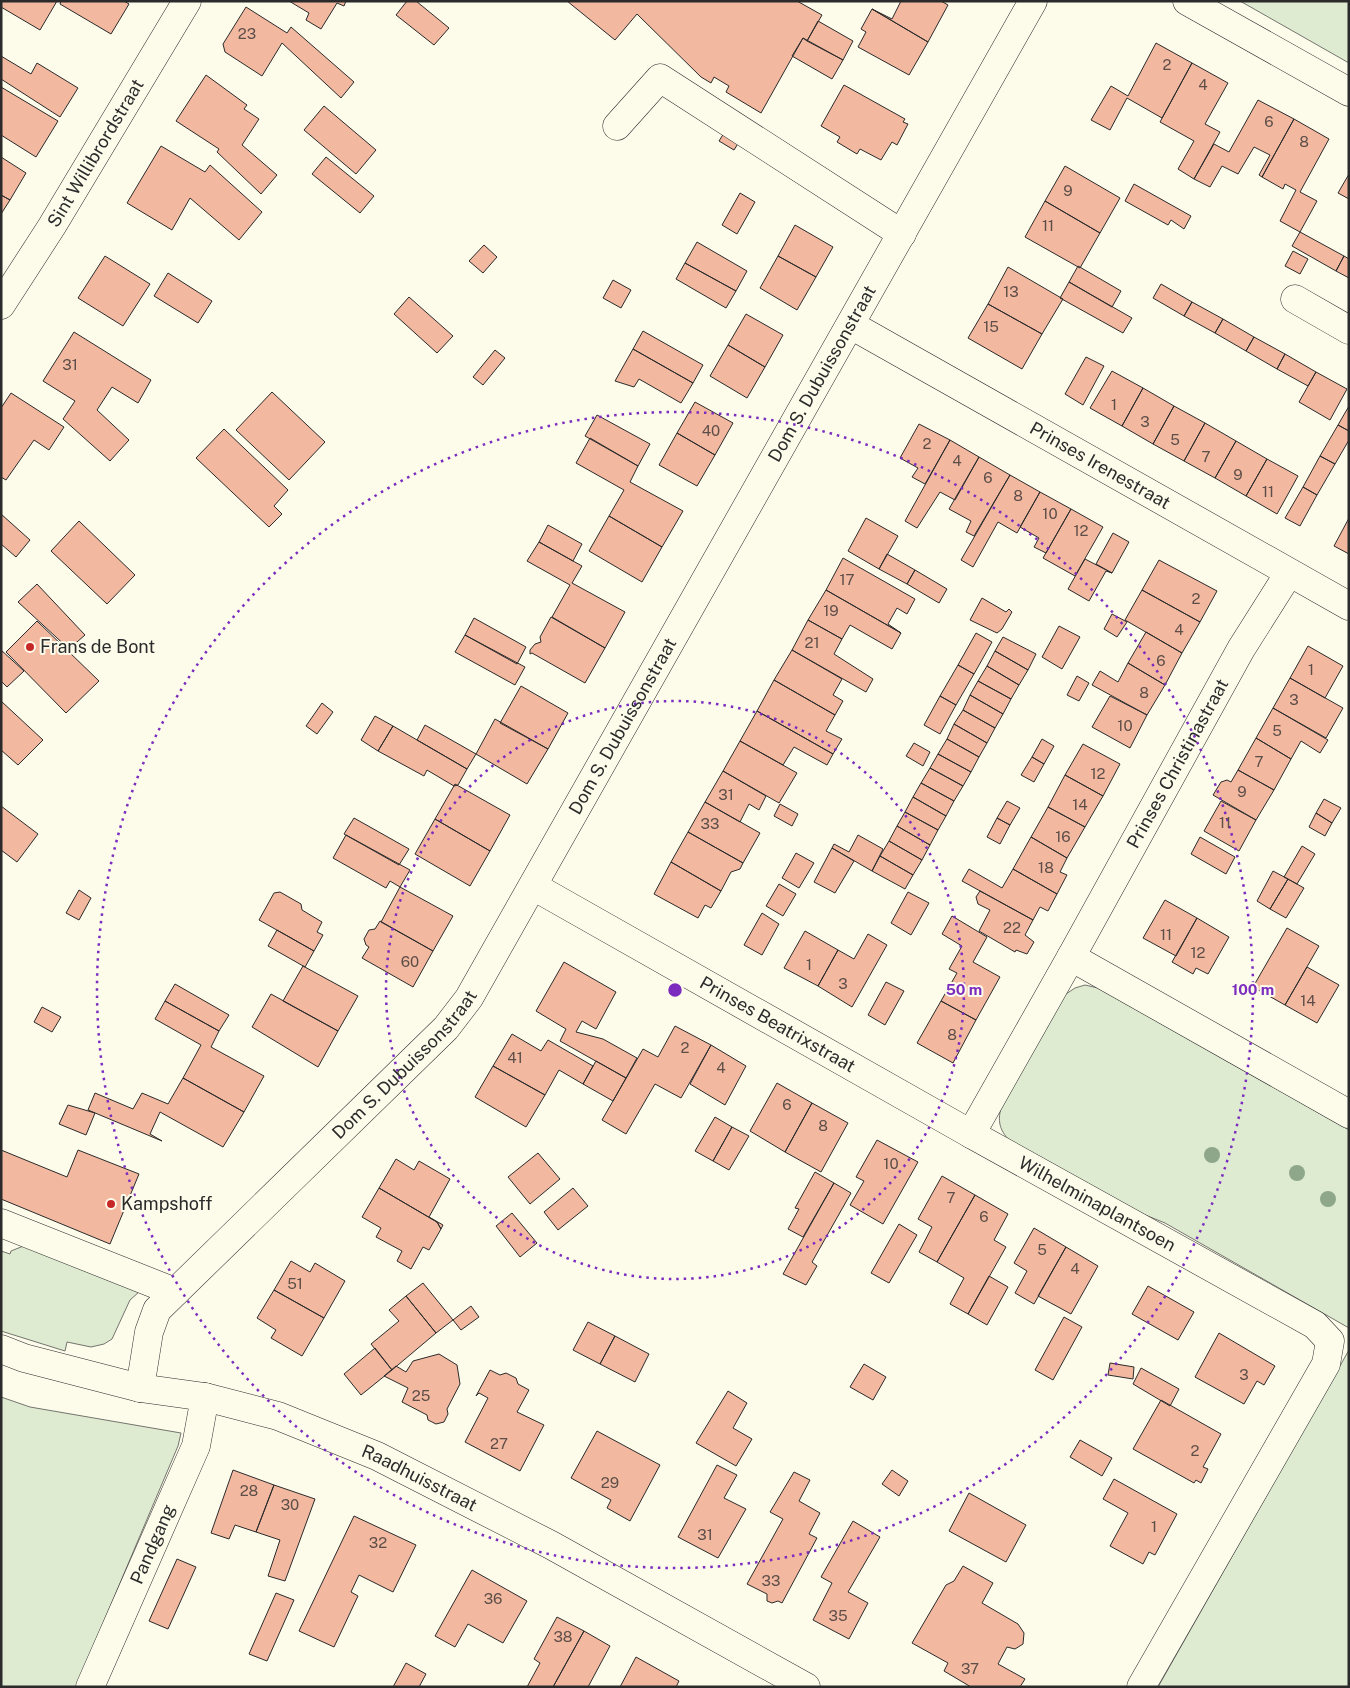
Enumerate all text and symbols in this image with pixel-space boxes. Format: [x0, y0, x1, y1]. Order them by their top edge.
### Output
house number: 23 [238, 25, 256, 42]
house number: 2 [1163, 56, 1172, 73]
street label: Sint Willibrordstraat [43, 75, 148, 231]
house number: 4 [1198, 76, 1208, 93]
house number: 6 [1264, 113, 1274, 130]
house number: 8 [1299, 133, 1309, 150]
house number: 9 [1063, 182, 1073, 199]
house number: 11 [1042, 217, 1054, 234]
street label: Dom S. Dubuissonstraat [764, 282, 880, 465]
house number: 13 [1003, 283, 1019, 300]
house number: 15 [983, 318, 999, 335]
house number: 31 [62, 356, 78, 373]
house number: 1 [1111, 396, 1117, 413]
house number: 3 [1140, 413, 1150, 430]
street label: Prinses Irenestraat [1026, 417, 1174, 513]
house number: 40 [702, 422, 720, 439]
house number: 5 [1170, 431, 1180, 448]
house number: 2 [923, 435, 932, 452]
house number: 7 [1201, 448, 1211, 465]
house number: 4 [952, 452, 962, 469]
house number: 9 [1233, 466, 1243, 483]
house number: 6 [983, 469, 993, 486]
house number: 11 [1262, 483, 1274, 500]
house number: 8 [1013, 487, 1023, 504]
house number: 10 [1042, 505, 1058, 522]
house number: 12 [1073, 522, 1089, 539]
house number: 17 [839, 571, 855, 588]
house number: 2 [1192, 590, 1201, 607]
house number: 19 [823, 602, 839, 619]
house number: 4 [1174, 621, 1184, 638]
street label: Dom S. Dubuissonstraat [564, 634, 681, 818]
house number: 21 [804, 634, 820, 651]
place label: Frans de Bont [40, 636, 155, 657]
marker: Frans de Bont [24, 641, 36, 653]
house number: 6 [1156, 652, 1166, 669]
house number: 1 [1308, 661, 1314, 678]
street label: Prinses Christinastraat [1122, 675, 1233, 852]
house number: 8 [1139, 684, 1149, 701]
house number: 3 [1289, 691, 1299, 708]
house number: 10 [1117, 717, 1133, 734]
house number: 5 [1272, 722, 1282, 739]
house number: 7 [1254, 753, 1264, 770]
house number: 12 [1090, 765, 1106, 782]
house number: 9 [1237, 783, 1247, 800]
house number: 31 [718, 786, 734, 803]
house number: 14 [1072, 796, 1088, 813]
house number: 11 [1219, 814, 1231, 831]
house number: 33 [701, 815, 719, 832]
house number: 16 [1055, 828, 1071, 845]
house number: 18 [1038, 859, 1054, 876]
house number: 22 [1003, 919, 1021, 936]
house number: 11 [1160, 926, 1172, 943]
house number: 12 [1190, 944, 1206, 961]
house number: 60 [401, 953, 419, 970]
house number: 1 [806, 956, 812, 973]
street label: Prinses Beatrixstraat [696, 972, 859, 1076]
house number: 3 [838, 975, 848, 992]
centre of rings [666, 981, 684, 999]
text: 50 m [946, 981, 982, 998]
text: 100 m [1232, 981, 1274, 998]
street label: Dom S. Dubuissonstraat [328, 987, 481, 1143]
house number: 14 [1300, 992, 1316, 1009]
house number: 8 [947, 1026, 957, 1043]
house number: 2 [681, 1039, 690, 1056]
house number: 41 [507, 1049, 523, 1066]
house number: 4 [716, 1059, 726, 1076]
house number: 6 [782, 1096, 792, 1113]
house number: 8 [818, 1117, 828, 1134]
street label: Wilhelminaplantsoen [1015, 1152, 1179, 1256]
house number: 10 [883, 1155, 899, 1172]
house number: 7 [946, 1189, 956, 1206]
place label: Kampshoff [121, 1193, 212, 1214]
marker: Kampshoff [105, 1198, 117, 1210]
house number: 6 [979, 1208, 989, 1225]
house number: 5 [1037, 1241, 1047, 1258]
house number: 4 [1070, 1260, 1080, 1277]
house number: 51 [287, 1275, 303, 1292]
house number: 3 [1239, 1366, 1249, 1383]
house number: 25 [412, 1387, 430, 1404]
house number: 27 [490, 1435, 508, 1452]
street label: Raadhuisstraat [359, 1440, 481, 1515]
house number: 2 [1191, 1442, 1200, 1459]
house number: 29 [601, 1474, 619, 1491]
house number: 28 [240, 1482, 258, 1499]
house number: 30 [281, 1496, 299, 1513]
street label: Pandgang [126, 1501, 179, 1587]
house number: 1 [1151, 1518, 1157, 1535]
house number: 31 [697, 1526, 713, 1543]
house number: 32 [369, 1534, 387, 1551]
house number: 33 [762, 1572, 780, 1589]
house number: 36 [484, 1590, 502, 1607]
house number: 35 [828, 1607, 848, 1624]
house number: 38 [553, 1628, 573, 1645]
house number: 37 [961, 1660, 979, 1677]

